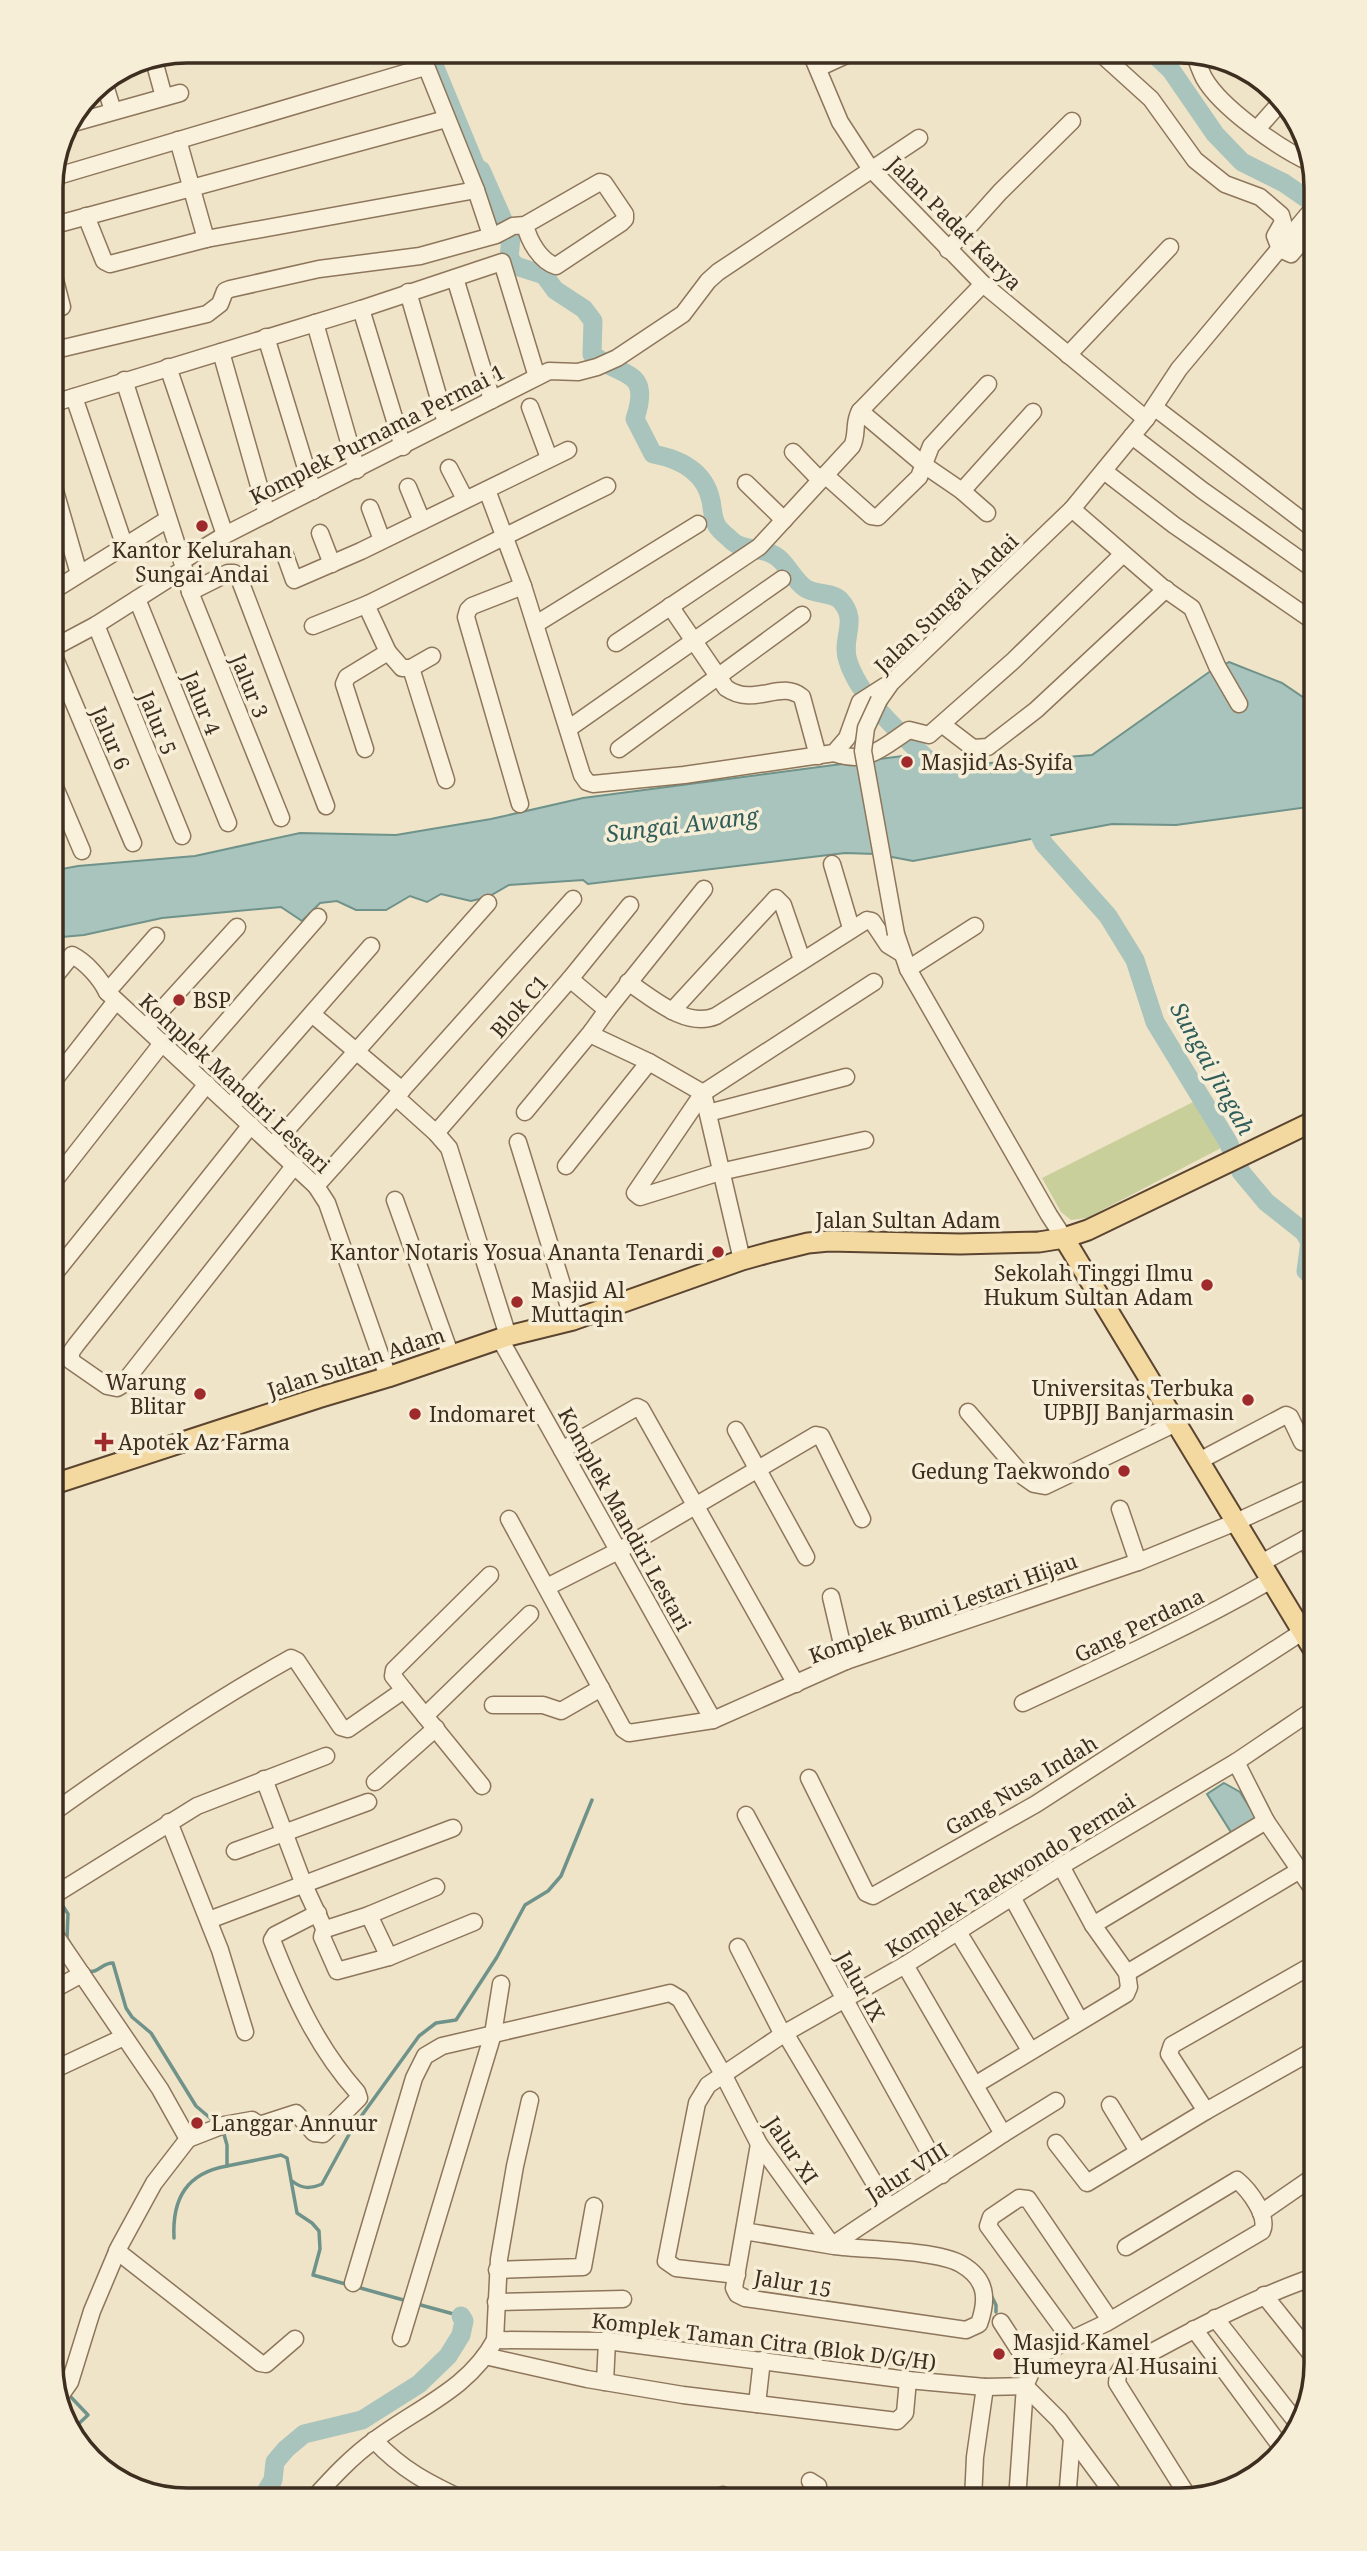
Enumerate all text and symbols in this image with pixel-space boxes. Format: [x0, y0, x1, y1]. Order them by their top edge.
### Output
street label: Jalan Padat Karya [881, 149, 1028, 296]
street label: Komplek Purnama Permai 1 [245, 357, 509, 511]
marker: Kantor Kelurahan Sungai Andai [194, 518, 210, 534]
street label: Jalan Sungai Andai [867, 527, 1024, 680]
place label: Kantor Kelurahan Sungai Andai [112, 536, 292, 588]
street label: Jalur 3 [224, 649, 275, 722]
street label: Jalur 4 [176, 666, 227, 739]
street label: Jalur 5 [132, 686, 183, 759]
street label: Jalur 6 [85, 701, 137, 774]
place label: Masjid As-Syifa [921, 748, 1073, 776]
marker: Masjid As-Syifa [899, 754, 915, 770]
water label: Sungai Awang [604, 799, 761, 849]
street label: Blok C1 [484, 969, 554, 1043]
place label: BSP [193, 986, 231, 1014]
street label: Komplek Mandiri Lestari [134, 987, 337, 1179]
marker: BSP [171, 992, 187, 1008]
water label: Sungai Jingah [1163, 996, 1263, 1141]
street label: Jalan Sultan Adam [814, 1206, 1001, 1234]
place label: Kantor Notaris Yosua Ananta Tenardi [330, 1238, 704, 1266]
marker: Kantor Notaris Yosua Ananta Tenardi [710, 1244, 726, 1260]
place label: Sekolah Tinggi Ilmu Hukum Sultan Adam [984, 1259, 1193, 1311]
place label: Masjid Al Muttaqin [531, 1276, 625, 1328]
marker: Sekolah Tinggi Ilmu Hukum Sultan Adam [1199, 1277, 1215, 1293]
marker: Masjid Al Muttaqin [509, 1294, 525, 1310]
street label: Jalan Sultan Adam [263, 1320, 448, 1404]
place label: Warung Blitar [106, 1368, 187, 1420]
place label: Universitas Terbuka UPBJJ Banjarmasin [1032, 1374, 1234, 1426]
marker: Warung Blitar [192, 1386, 208, 1402]
marker: Universitas Terbuka UPBJJ Banjarmasin [1240, 1392, 1256, 1408]
place label: Indomaret [429, 1400, 535, 1428]
street label: Komplek Mandiri Lestari [552, 1402, 698, 1636]
marker: Indomaret [407, 1406, 423, 1422]
place label: Apotek Az Farma [118, 1428, 290, 1456]
marker: Apotek Az Farma [96, 1434, 112, 1450]
place label: Gedung Taekwondo [911, 1457, 1110, 1485]
marker: Gedung Taekwondo [1116, 1463, 1132, 1479]
street label: Komplek Bumi Lestari Hijau [805, 1546, 1081, 1670]
street label: Gang Perdana [1069, 1582, 1209, 1668]
street label: Gang Nusa Indah [940, 1729, 1102, 1841]
street label: Komplek Taekwondo Permai [880, 1787, 1140, 1963]
street label: Jalur IX [830, 1945, 892, 2026]
place label: Langgar Annuur [211, 2109, 378, 2137]
street label: Jalur XI [759, 2110, 825, 2189]
marker: Langgar Annuur [189, 2115, 205, 2131]
street label: Jalur VIII [860, 2136, 953, 2209]
street label: Jalur 15 [751, 2262, 834, 2304]
street label: Komplek Taman Citra (Blok D/G/H) [590, 2306, 938, 2376]
place label: Masjid Kamel Humeyra Al Husaini [1013, 2328, 1218, 2380]
marker: Masjid Kamel Humeyra Al Husaini [991, 2346, 1007, 2362]

